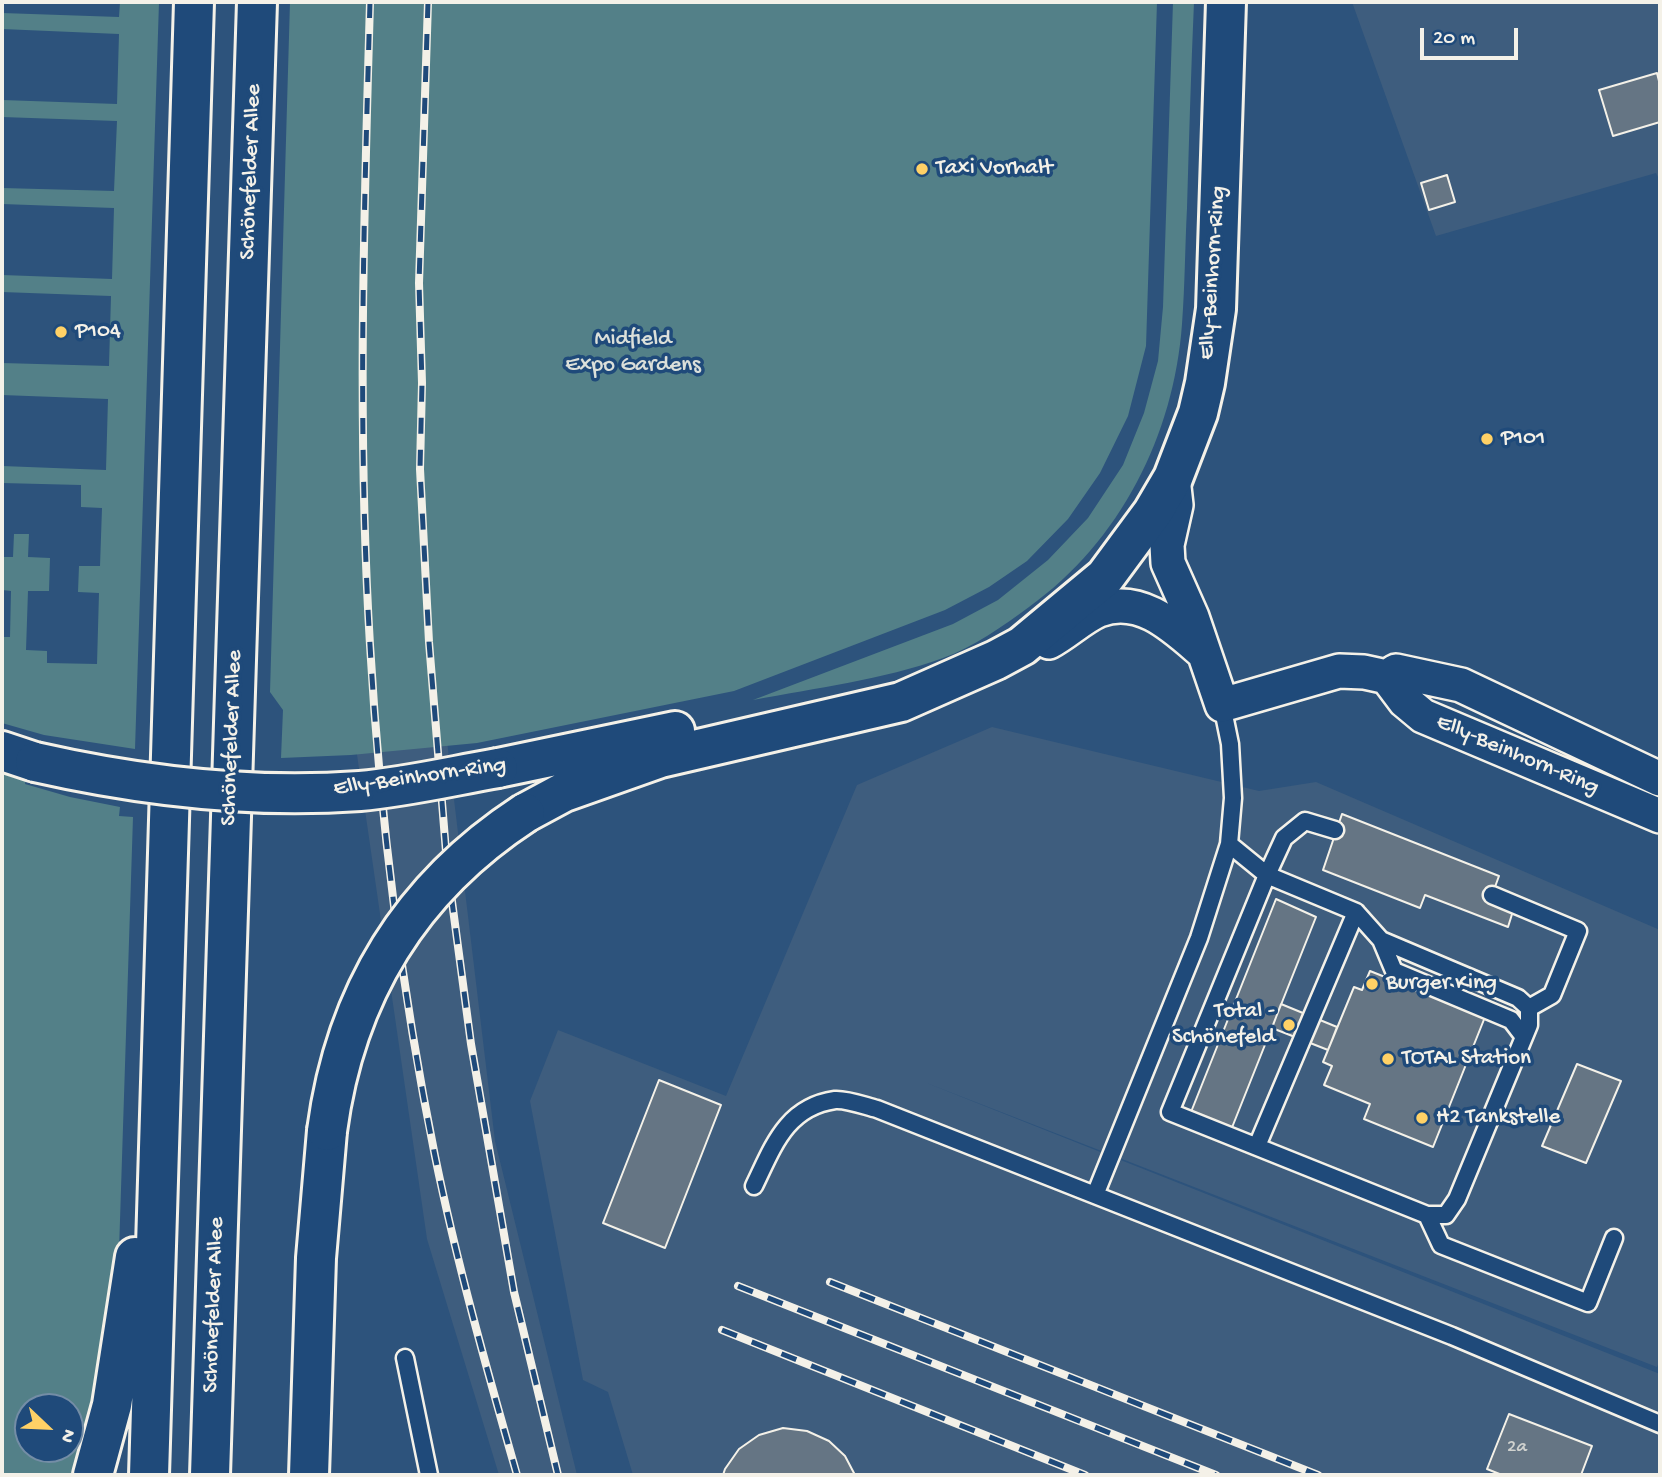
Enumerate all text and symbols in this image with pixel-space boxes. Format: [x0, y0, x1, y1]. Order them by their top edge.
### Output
scale bar [1424, 14, 1522, 58]
text: 20 m [1433, 27, 1475, 52]
street label: Schönefelder Allee [235, 84, 269, 260]
place label: Taxi Vorhalt [936, 155, 1053, 183]
marker: Taxi Vorhalt [914, 161, 930, 177]
street label: Elly-Beinhorn-Ring [1194, 185, 1234, 361]
place label: P104 [75, 318, 121, 346]
marker: P104 [53, 324, 69, 340]
park label: Midfield Expo Gardens [565, 326, 701, 380]
place label: P101 [1501, 425, 1545, 453]
marker: P101 [1479, 431, 1495, 447]
street label: Schönefelder Allee [216, 650, 250, 826]
street label: Elly-Beinhorn-Ring [1431, 709, 1603, 803]
street label: Elly-Beinhorn-Ring [332, 752, 508, 804]
place label: Burger King [1386, 970, 1497, 998]
marker: Burger King [1364, 976, 1380, 992]
place label: Total - Schönefeld [1172, 998, 1275, 1052]
marker: Total - Schönefeld [1281, 1017, 1297, 1033]
place label: TOTAL Station [1402, 1045, 1531, 1073]
marker: TOTAL Station [1380, 1051, 1396, 1067]
place label: H2 Tankstelle [1436, 1104, 1560, 1132]
marker: H2 Tankstelle [1414, 1110, 1430, 1126]
street label: Schönefelder Allee [198, 1217, 232, 1393]
north arrow [14, 1393, 84, 1463]
text: N [54, 1425, 80, 1446]
house number: 2a [1507, 1437, 1527, 1459]

